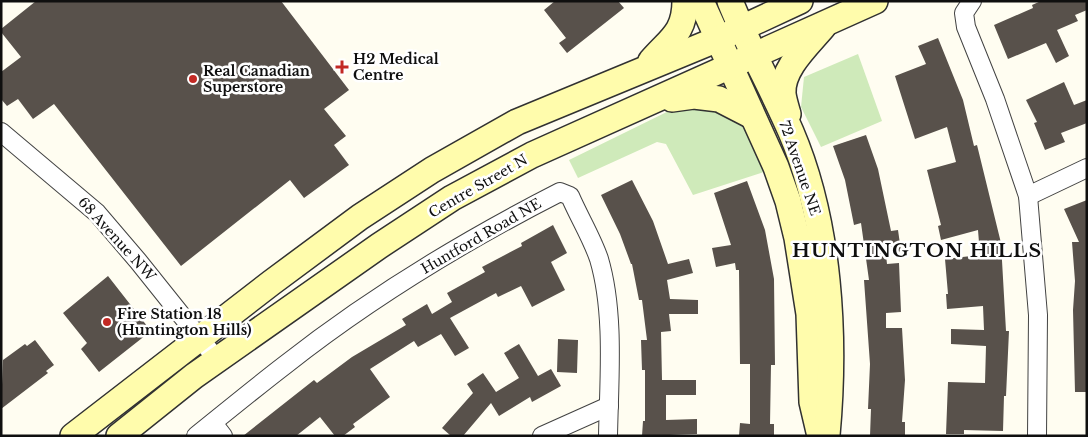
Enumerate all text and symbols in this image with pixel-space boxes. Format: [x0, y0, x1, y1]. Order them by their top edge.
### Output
place label: H2 Medical Centre [353, 50, 439, 84]
marker: H2 Medical Centre [335, 60, 349, 74]
place label: Real Canadian Superstore [203, 62, 310, 96]
marker: Real Canadian Superstore [187, 73, 199, 85]
street label: 72 Avenue NE [775, 118, 825, 218]
street label: Centre Street N [425, 150, 531, 222]
street label: 68 Avenue NW [74, 193, 160, 285]
street label: Huntford Road NE [418, 194, 544, 278]
district label: HUNTINGTON HILLS [792, 239, 1042, 262]
place label: Fire Station 18 (Huntington Hills) [117, 305, 252, 339]
marker: Fire Station 18 (Huntington Hills) [101, 316, 113, 328]

